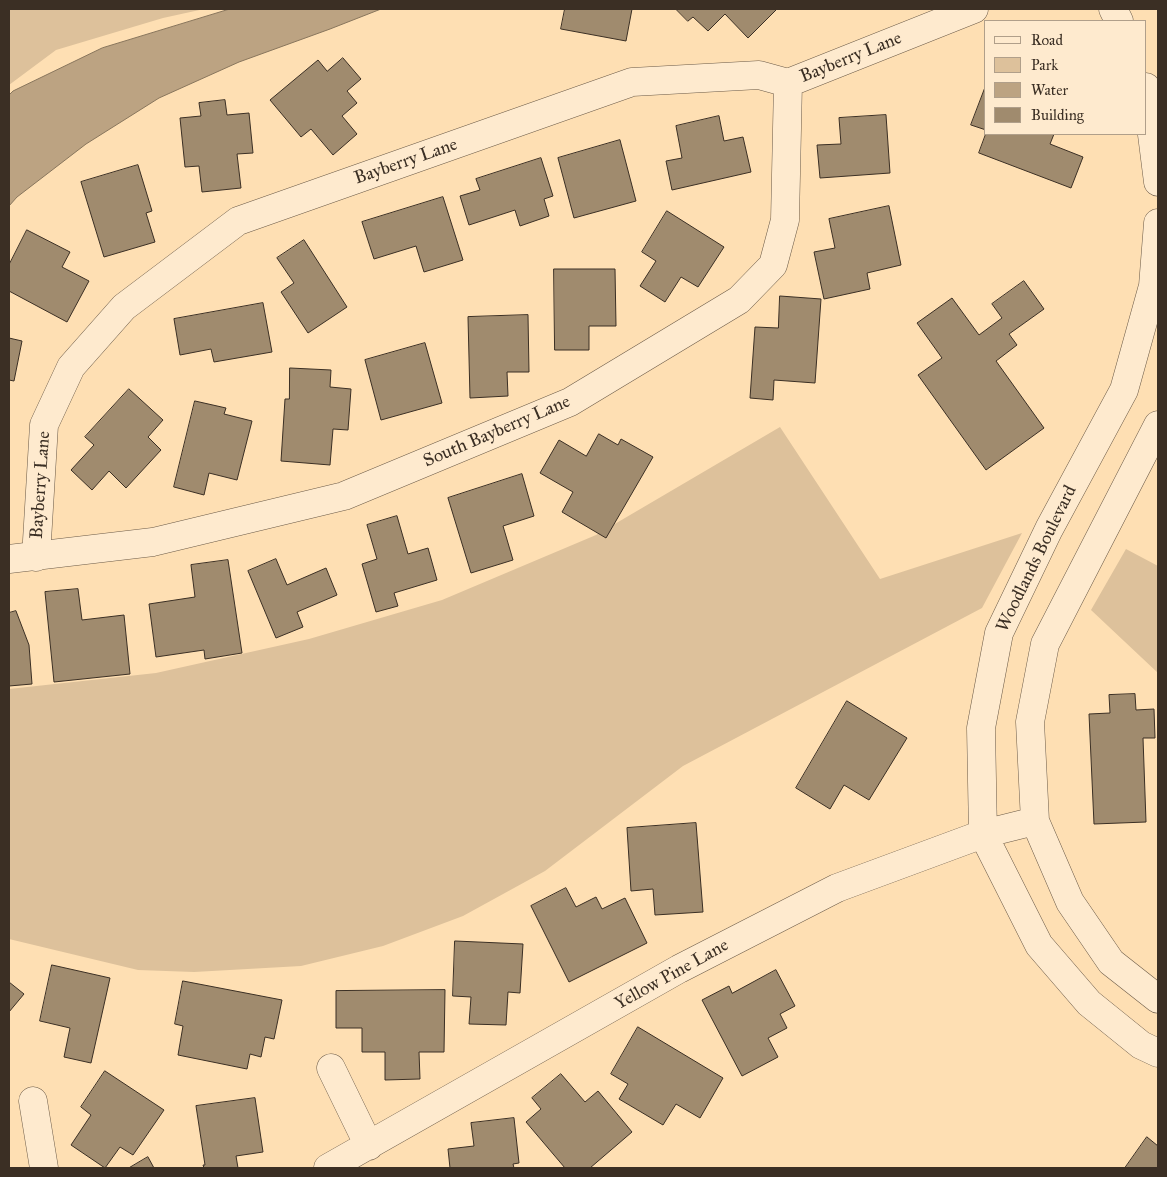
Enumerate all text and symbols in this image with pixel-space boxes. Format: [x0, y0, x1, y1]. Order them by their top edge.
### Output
legend [984, 20, 1147, 135]
street label: Bayberry Lane [797, 28, 905, 88]
text: Road [1031, 31, 1063, 49]
text: Park [1031, 56, 1058, 74]
text: Water [1031, 81, 1068, 99]
text: Building [1031, 106, 1084, 124]
street label: Bayberry Lane [351, 134, 461, 190]
street label: South Bayberry Lane [420, 391, 574, 473]
street label: Bayberry Lane [26, 430, 56, 540]
street label: Woodlands Boulevard [992, 482, 1082, 636]
street label: Yellow Pine Lane [611, 935, 733, 1015]

